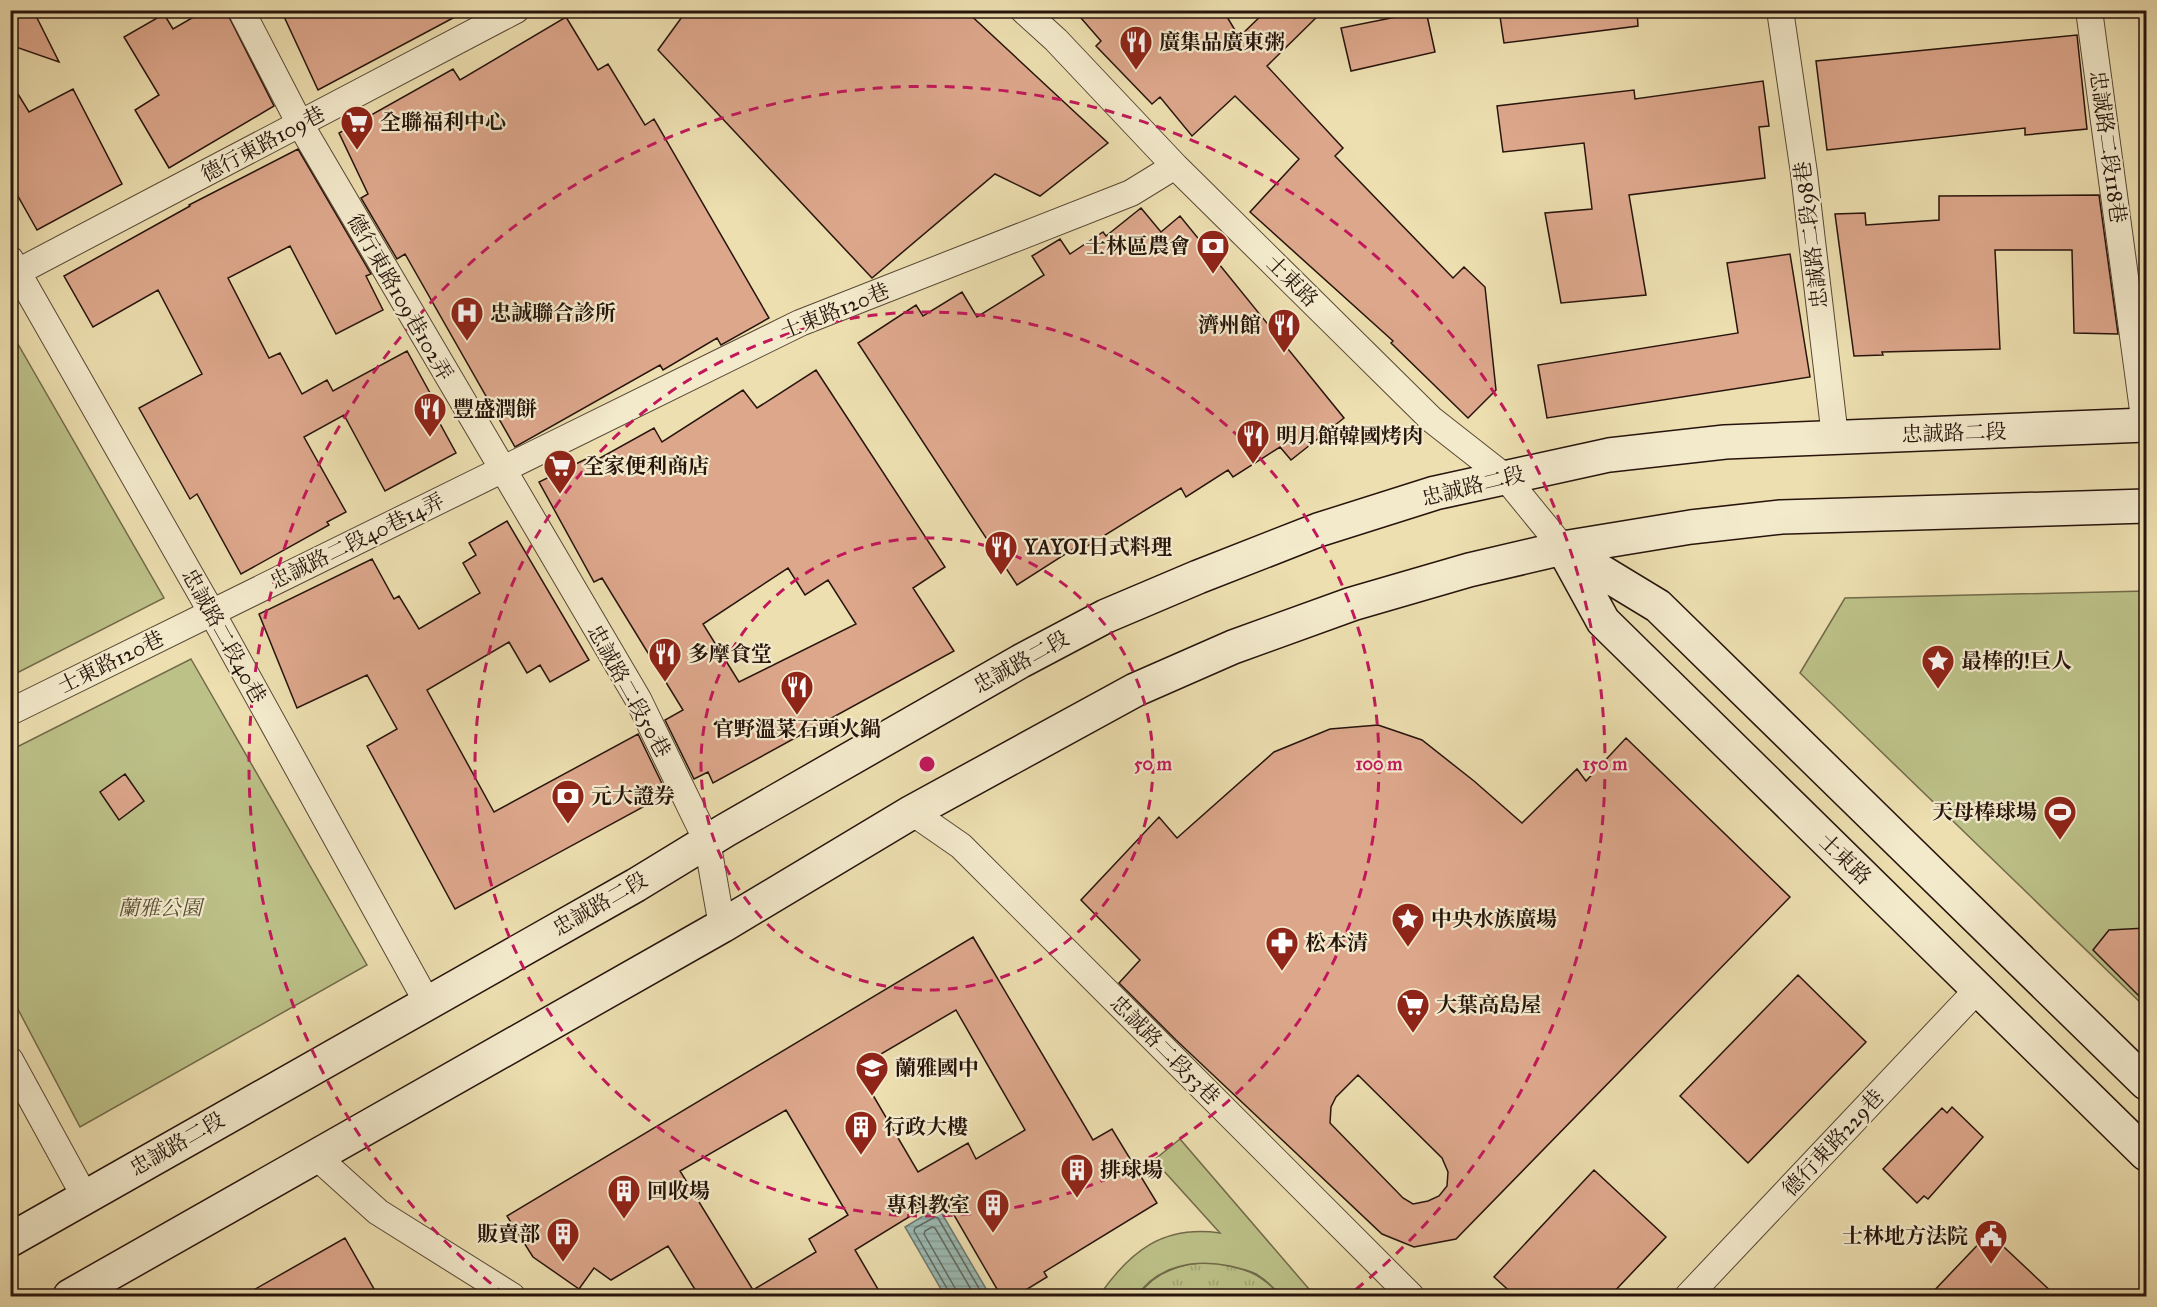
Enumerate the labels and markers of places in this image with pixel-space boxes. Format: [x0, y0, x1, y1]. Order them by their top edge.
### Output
restaurant icon: 廣集品廣東粥 [1118, 24, 1154, 71]
place label: 廣集品廣東粥 [1159, 29, 1285, 55]
supermarket icon: 全聯福利中心 [339, 104, 375, 151]
place label: 全聯福利中心 [380, 109, 506, 135]
bank icon: 士林區農會 [1195, 228, 1231, 275]
place label: 士林區農會 [1085, 233, 1190, 259]
hospital icon: 忠誠聯合診所 [449, 295, 485, 342]
place label: 忠誠聯合診所 [490, 300, 616, 326]
restaurant icon: 濟州館 [1266, 307, 1302, 354]
place label: 濟州館 [1198, 312, 1261, 338]
restaurant icon: 豐盛潤餅 [412, 391, 448, 438]
place label: 豐盛潤餅 [453, 396, 537, 422]
restaurant icon: 明月館韓國烤肉 [1235, 418, 1271, 465]
place label: 明月館韓國烤肉 [1276, 423, 1423, 449]
supermarket icon: 全家便利商店 [542, 448, 578, 495]
place label: 全家便利商店 [583, 453, 709, 479]
restaurant icon: YAYOI日式料理 [983, 529, 1019, 576]
place label: YAYOI日式料理 [1023, 534, 1172, 560]
restaurant icon: 多摩食堂 [647, 636, 683, 683]
place label: 多摩食堂 [688, 641, 772, 667]
place icon: 最棒的!巨人 [1920, 643, 1956, 690]
place label: 最棒的!巨人 [1961, 648, 2072, 674]
restaurant icon: 官野溫菜石頭火鍋 [779, 669, 815, 716]
place label: 官野溫菜石頭火鍋 [713, 716, 881, 742]
centre of rings [917, 754, 937, 774]
bank icon: 元大證券 [550, 778, 586, 825]
place label: 元大證券 [591, 783, 675, 809]
sports icon: 天母棒球場 [2042, 794, 2078, 841]
place label: 天母棒球場 [1932, 799, 2037, 825]
place icon: 中央水族廣場 [1390, 901, 1426, 948]
place label: 中央水族廣場 [1431, 906, 1557, 932]
pharmacy icon: 松本清 [1264, 925, 1300, 972]
place label: 松本清 [1305, 930, 1368, 956]
supermarket icon: 大葉高島屋 [1395, 987, 1431, 1034]
place label: 大葉高島屋 [1436, 992, 1541, 1018]
school or university icon: 蘭雅國中 [854, 1050, 890, 1097]
place label: 蘭雅國中 [895, 1055, 979, 1081]
building icon: 行政大樓 [843, 1109, 879, 1156]
place label: 行政大樓 [884, 1114, 968, 1140]
building icon: 排球場 [1059, 1152, 1095, 1199]
place label: 排球場 [1100, 1157, 1163, 1183]
building icon: 回收場 [606, 1173, 642, 1220]
place label: 回收場 [647, 1178, 710, 1204]
building icon: 專科教室 [975, 1187, 1011, 1234]
place label: 專科教室 [886, 1192, 970, 1218]
building icon: 販賣部 [545, 1216, 581, 1263]
public building icon: 士林地方法院 [1973, 1218, 2009, 1265]
place label: 販賣部 [477, 1221, 540, 1247]
place label: 士林地方法院 [1842, 1223, 1968, 1249]

